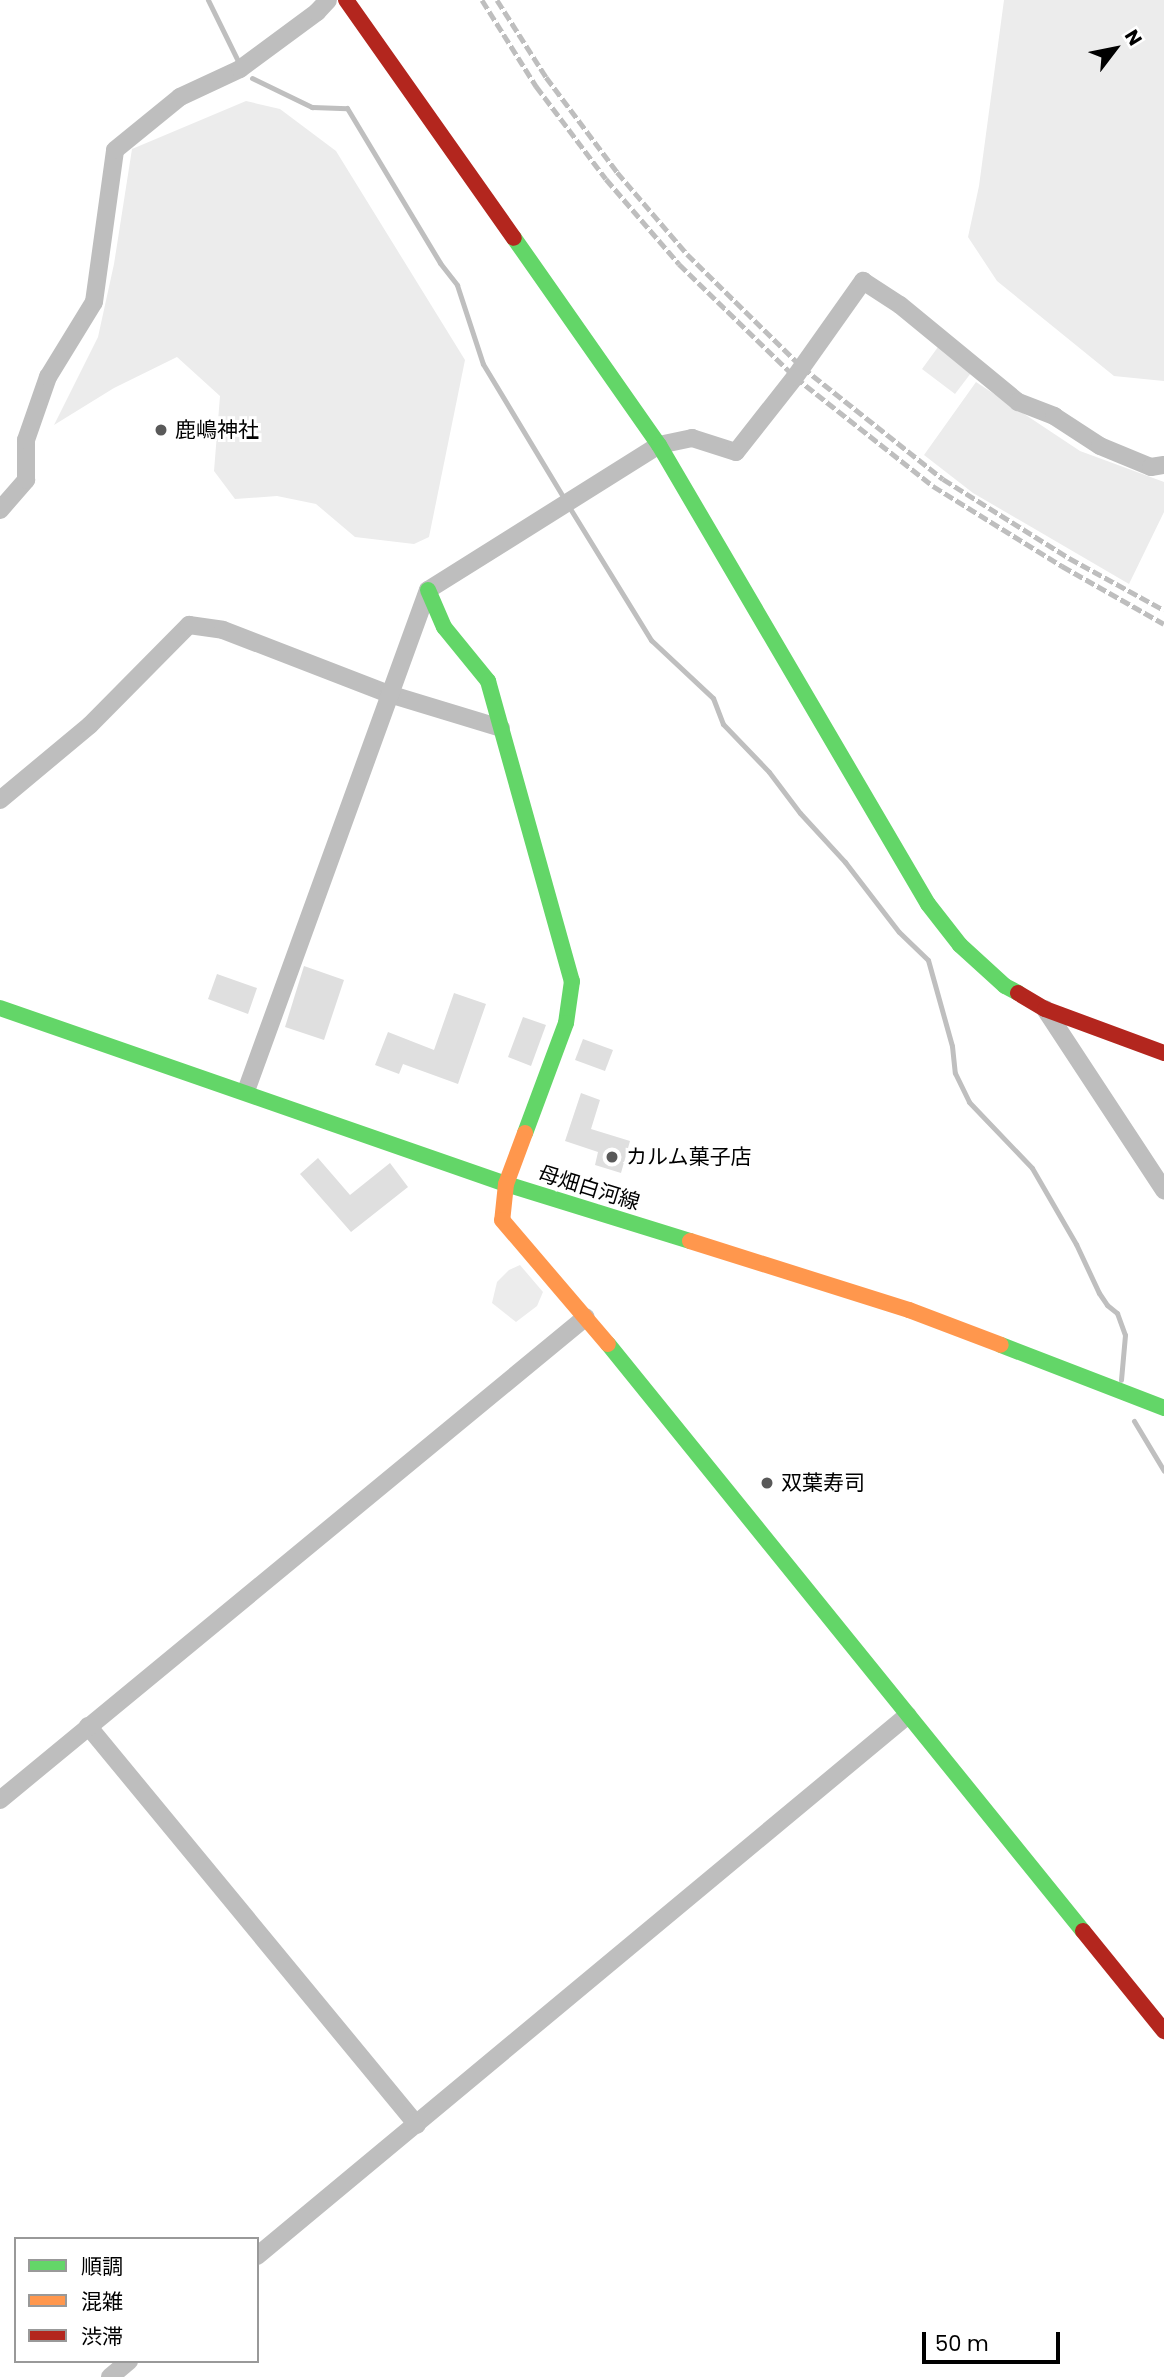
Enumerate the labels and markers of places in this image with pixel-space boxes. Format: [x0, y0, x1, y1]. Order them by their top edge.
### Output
place label: 鹿嶋神社 [175, 417, 259, 443]
marker: 鹿嶋神社 [153, 422, 169, 438]
place label: カルム菓子店 [626, 1144, 752, 1170]
marker: カルム菓子店 [604, 1149, 620, 1165]
place label: 双葉寿司 [781, 1470, 865, 1496]
marker: 双葉寿司 [759, 1475, 775, 1491]

